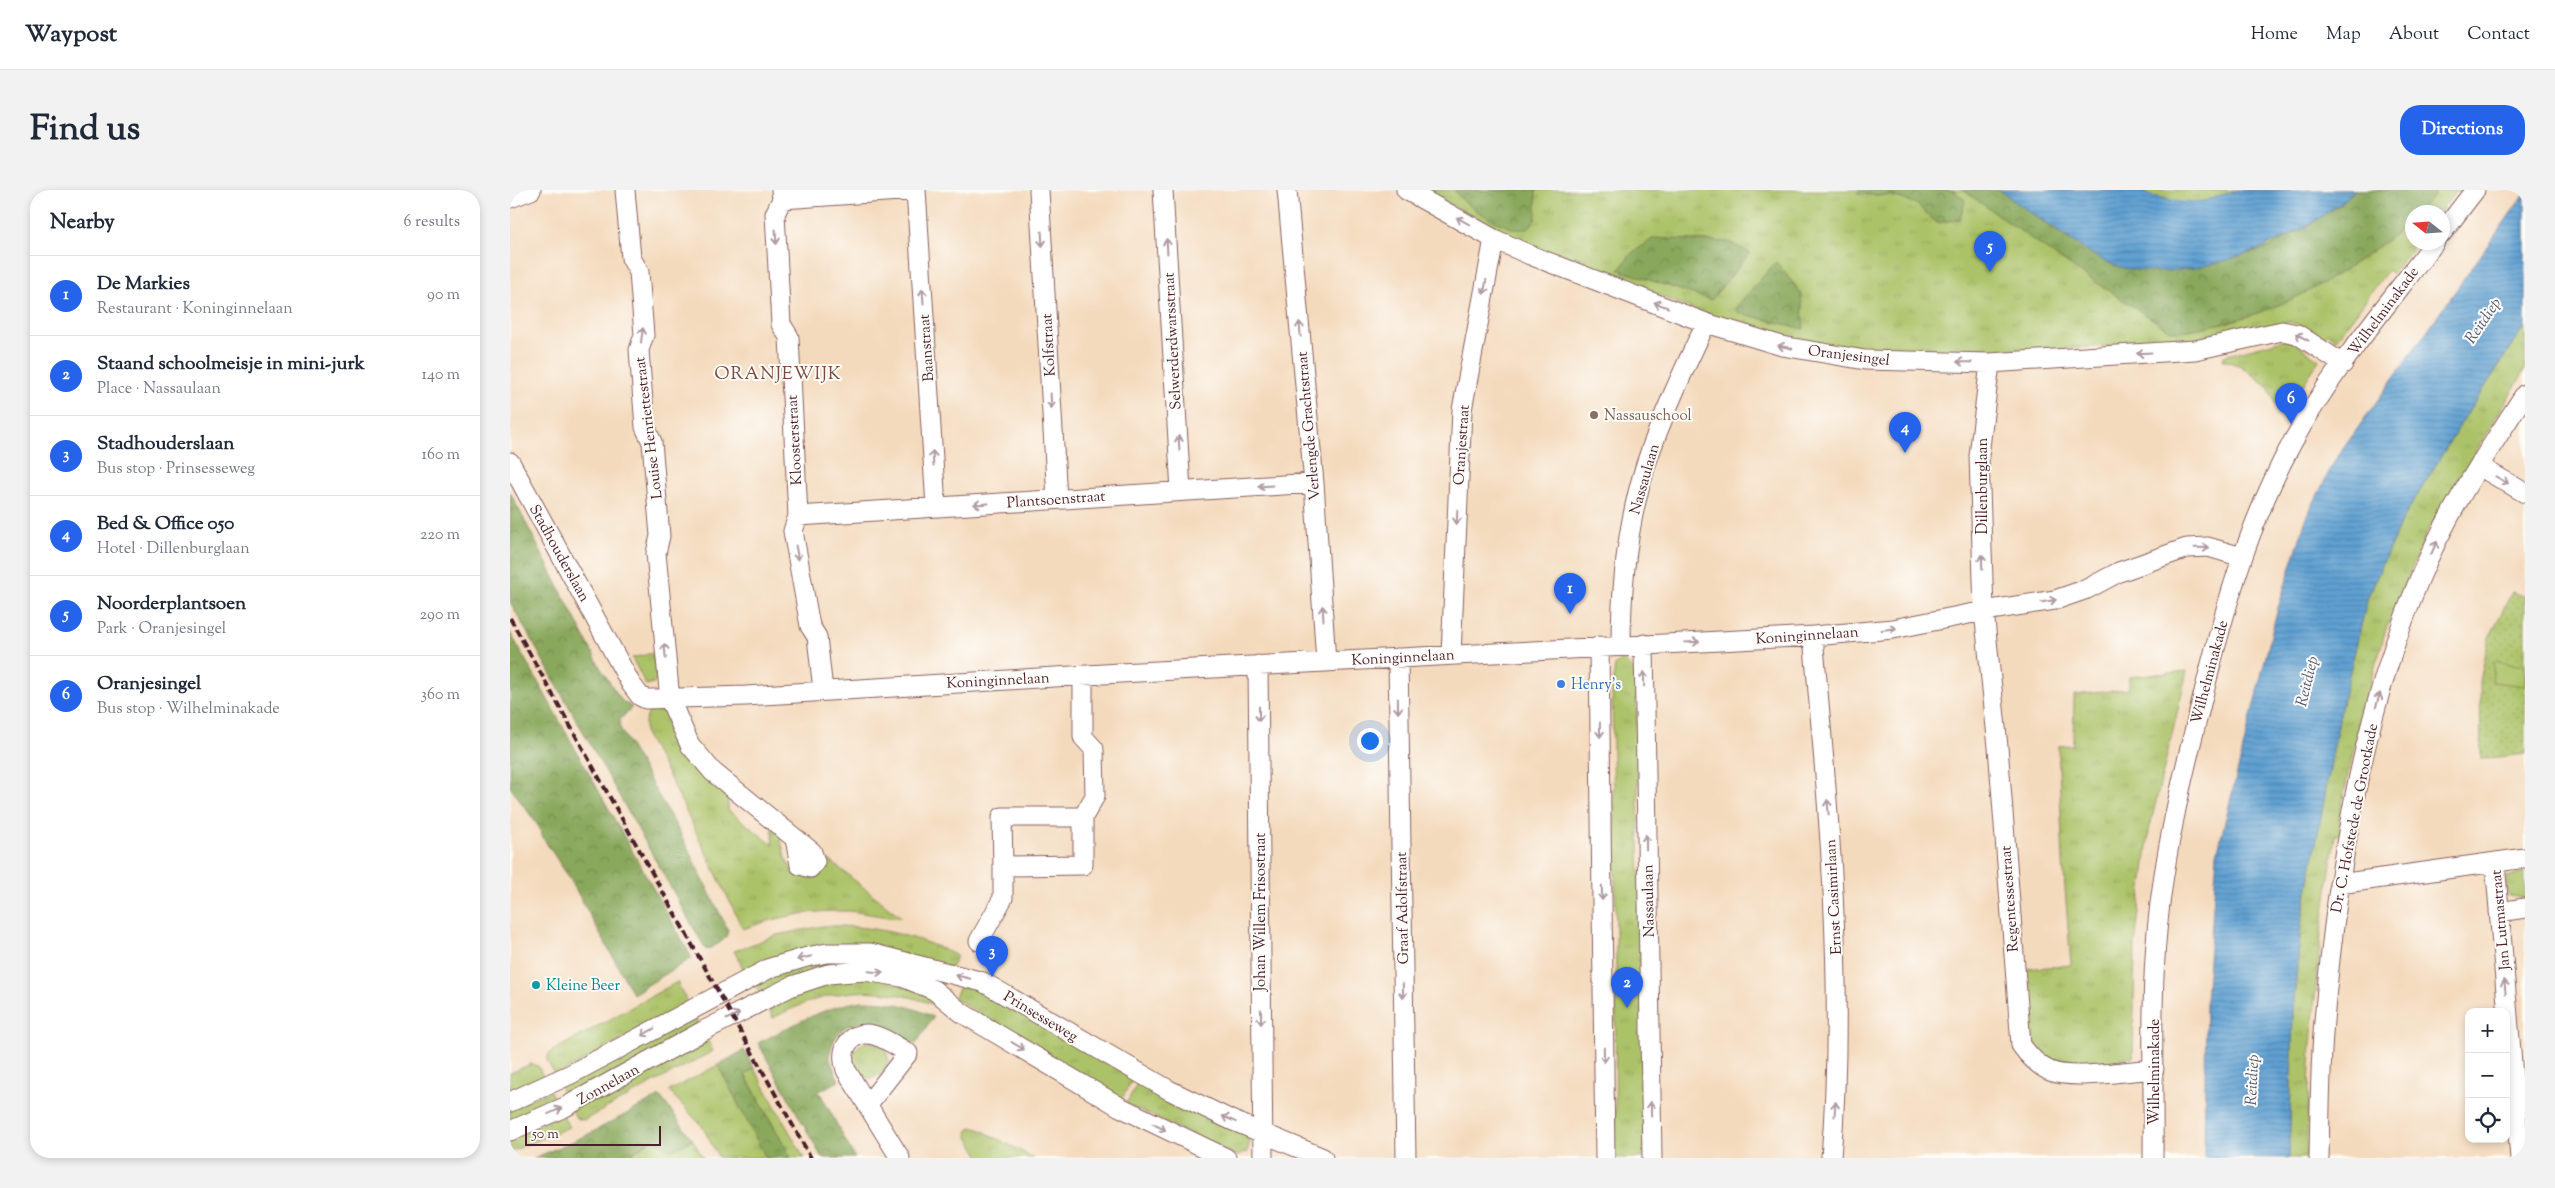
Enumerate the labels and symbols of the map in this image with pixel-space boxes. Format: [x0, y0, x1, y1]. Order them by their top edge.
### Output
north arrow [2405, 205, 2450, 250]
one-way arrow [1456, 216, 1471, 226]
one-way arrow [772, 229, 781, 245]
one-way arrow [1037, 230, 1046, 246]
pin: 5 [1974, 231, 2006, 272]
one-way arrow [1162, 238, 1171, 254]
street label: Wilhelminakade [2344, 263, 2425, 361]
street label: Selwerderdwarsstraat [1159, 272, 1188, 410]
one-way arrow [1480, 278, 1490, 294]
one-way arrow [918, 288, 928, 304]
water label: Reitdiep [2460, 294, 2508, 349]
one-way arrow [1653, 300, 1668, 309]
street label: Baanstraat [915, 313, 940, 382]
street label: Kolfstraat [1037, 313, 1062, 377]
one-way arrow [1295, 321, 1305, 337]
one-way arrow [637, 327, 647, 343]
one-way arrow [2296, 332, 2310, 342]
one-way arrow [1778, 341, 1794, 351]
street label: Oranjesingel [1807, 341, 1891, 372]
one-way arrow [2136, 349, 2152, 358]
street label: Verlengde Grachtstraat [1293, 351, 1326, 501]
street label: Louise Henriettestraat [630, 355, 669, 500]
one-way arrow [1956, 357, 1972, 367]
district label: ORANJEWIJK [714, 362, 842, 388]
pin: 6 [2275, 383, 2307, 424]
one-way arrow [1047, 393, 1056, 409]
street label: Kloosterstraat [783, 394, 808, 486]
street label: Oranjestraat [1449, 404, 1476, 486]
place label: Nassauschool [1604, 406, 1692, 427]
marker: Nassauschool [1588, 409, 1600, 421]
pin: 4 [1889, 412, 1921, 453]
one-way arrow [1174, 435, 1183, 451]
street label: Dillenburglaan [1973, 438, 1994, 534]
street label: Nassaulaan [1625, 441, 1666, 517]
one-way arrow [928, 450, 938, 466]
one-way arrow [2494, 475, 2508, 485]
one-way arrow [1257, 482, 1273, 491]
street label: Plantsoenstraat [1006, 487, 1106, 514]
one-way arrow [973, 500, 989, 509]
street label: Stadhouderslaan [523, 501, 594, 606]
one-way arrow [1453, 509, 1462, 525]
one-way arrow [2429, 540, 2439, 555]
one-way arrow [2193, 543, 2209, 552]
one-way arrow [792, 545, 802, 561]
one-way arrow [1978, 554, 1987, 570]
pin: 1 [1554, 573, 1586, 614]
one-way arrow [2041, 595, 2057, 605]
one-way arrow [1318, 605, 1327, 621]
street label: Wilhelminakade [2187, 618, 2234, 727]
street label: Koninginnelaan [1755, 622, 1859, 651]
one-way arrow [1881, 624, 1897, 634]
one-way arrow [1684, 637, 1700, 647]
one-way arrow [660, 643, 670, 659]
street label: Koninginnelaan [1351, 645, 1455, 672]
water label: Reitdiep [2291, 654, 2326, 709]
street label: Koninginnelaan [946, 668, 1050, 695]
one-way arrow [1639, 672, 1649, 688]
place label: Henry's [1571, 675, 1621, 696]
marker: Henry's [1555, 678, 1567, 690]
one-way arrow [2373, 692, 2383, 708]
one-way arrow [1394, 698, 1403, 714]
one-way arrow [1254, 706, 1264, 722]
one-way arrow [1595, 722, 1605, 738]
street label: Dr. C. Hofstede de Grootkade [2327, 722, 2384, 915]
your location [1357, 728, 1383, 754]
one-way arrow [1823, 800, 1832, 816]
street label: Johan Willem Frisostraat [1251, 833, 1272, 992]
one-way arrow [1642, 834, 1651, 850]
street label: Ernst Casimirlaan [1821, 838, 1848, 955]
street label: Regentessestraat [1996, 845, 2025, 953]
street label: Graaf Adolfstraat [1392, 851, 1415, 965]
street label: Nassaulaan [1638, 864, 1661, 938]
street label: Jan Lutmastraat [2487, 869, 2516, 972]
one-way arrow [1597, 884, 1607, 900]
pin: 3 [976, 936, 1008, 977]
one-way arrow [796, 954, 812, 963]
one-way arrow [867, 967, 883, 977]
pin: 2 [1611, 967, 1643, 1008]
one-way arrow [955, 972, 971, 981]
place label: Kleine Beer [546, 976, 620, 997]
marker: Kleine Beer [530, 979, 542, 991]
one-way arrow [2501, 980, 2510, 996]
one-way arrow [1398, 983, 1408, 999]
street label: Prinsesseweg [999, 987, 1081, 1048]
one-way arrow [1256, 1008, 1266, 1024]
one-way arrow [725, 1011, 740, 1020]
street label: Wilhelminakade [2145, 1019, 2166, 1125]
one-way arrow [640, 1027, 655, 1037]
one-way arrow [1010, 1042, 1024, 1052]
one-way arrow [1599, 1046, 1609, 1063]
water label: Reitdiep [2241, 1054, 2266, 1106]
street label: Zonnelaan [574, 1060, 644, 1111]
one-way arrow [1646, 1102, 1656, 1118]
one-way arrow [1830, 1102, 1840, 1118]
one-way arrow [547, 1106, 562, 1116]
one-way arrow [1222, 1113, 1237, 1123]
one-way arrow [1151, 1122, 1166, 1132]
scale bar [525, 1123, 661, 1146]

